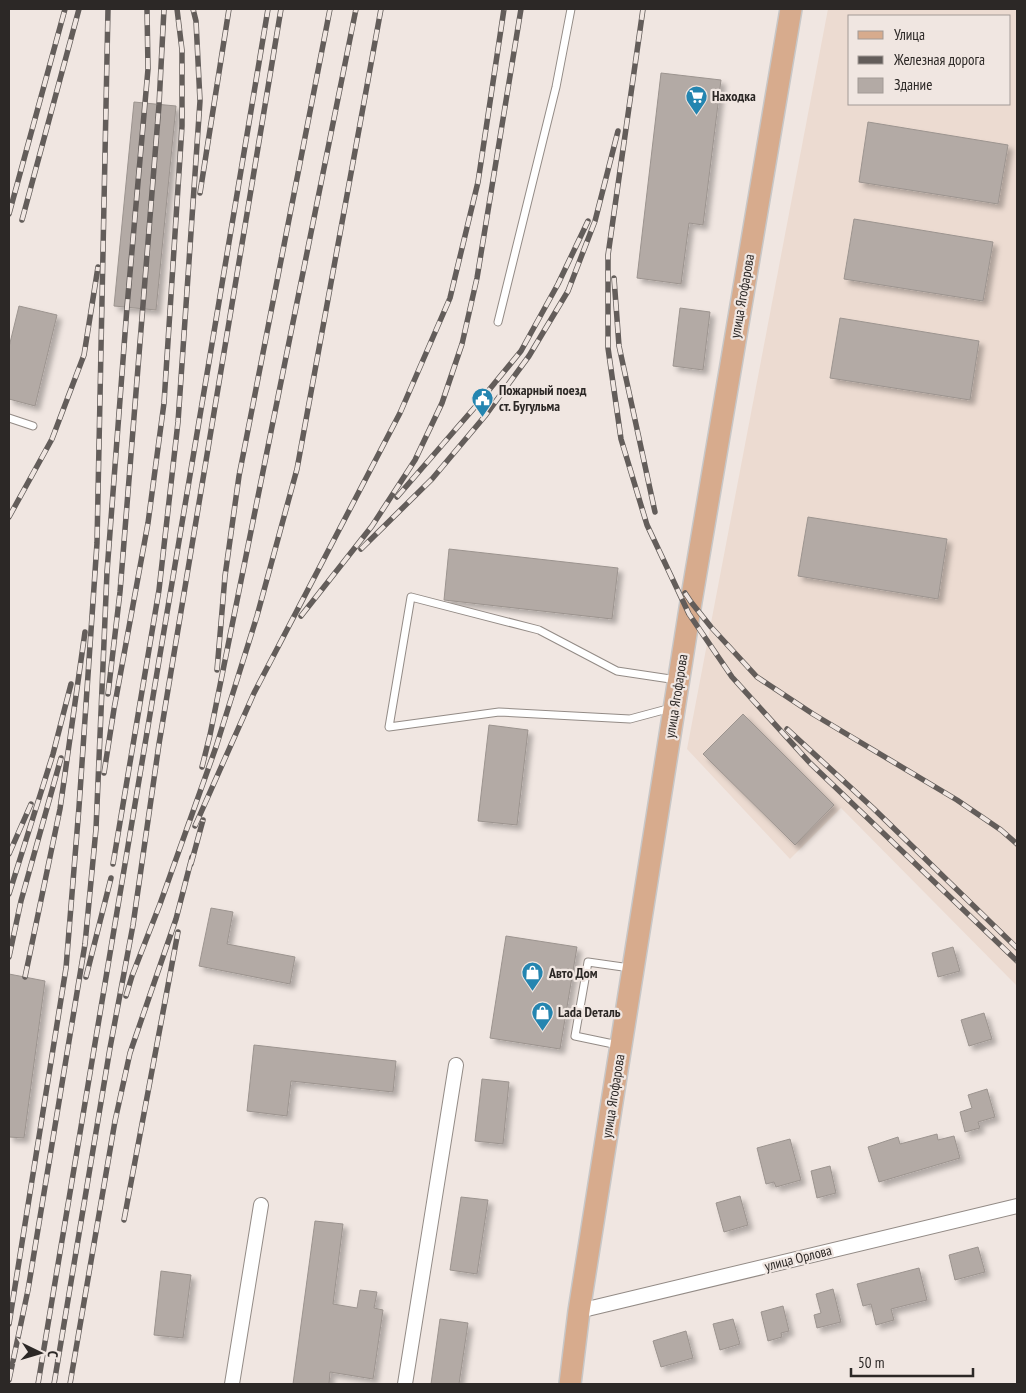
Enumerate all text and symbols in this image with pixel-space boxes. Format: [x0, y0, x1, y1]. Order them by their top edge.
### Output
legend [848, 15, 1011, 105]
text: Улица [894, 25, 925, 44]
text: Железная дорога [893, 50, 985, 69]
text: Здание [894, 75, 932, 94]
supermarket icon: Находка [684, 84, 708, 115]
place label: Находка [712, 87, 756, 105]
street label: улица Ягофарова [726, 253, 758, 339]
place label: Пожарный поезд ст. Бугульма [499, 381, 587, 415]
public building icon: Пожарный поезд ст. Бугульма [471, 386, 495, 417]
street label: улица Ягофарова [660, 653, 692, 739]
shop icon: Авто Дом [521, 961, 545, 992]
place label: Авто Дом [548, 964, 598, 982]
shop icon: Lada Dеталь [530, 1000, 554, 1031]
place label: Lada Dеталь [558, 1003, 621, 1021]
street label: улица Ягофарова [597, 1053, 629, 1139]
street label: улица Орлова [763, 1241, 833, 1275]
north arrow [15, 1328, 65, 1378]
scale bar [851, 1346, 974, 1378]
text: С [44, 1350, 62, 1359]
text: 50 m [858, 1353, 884, 1372]

